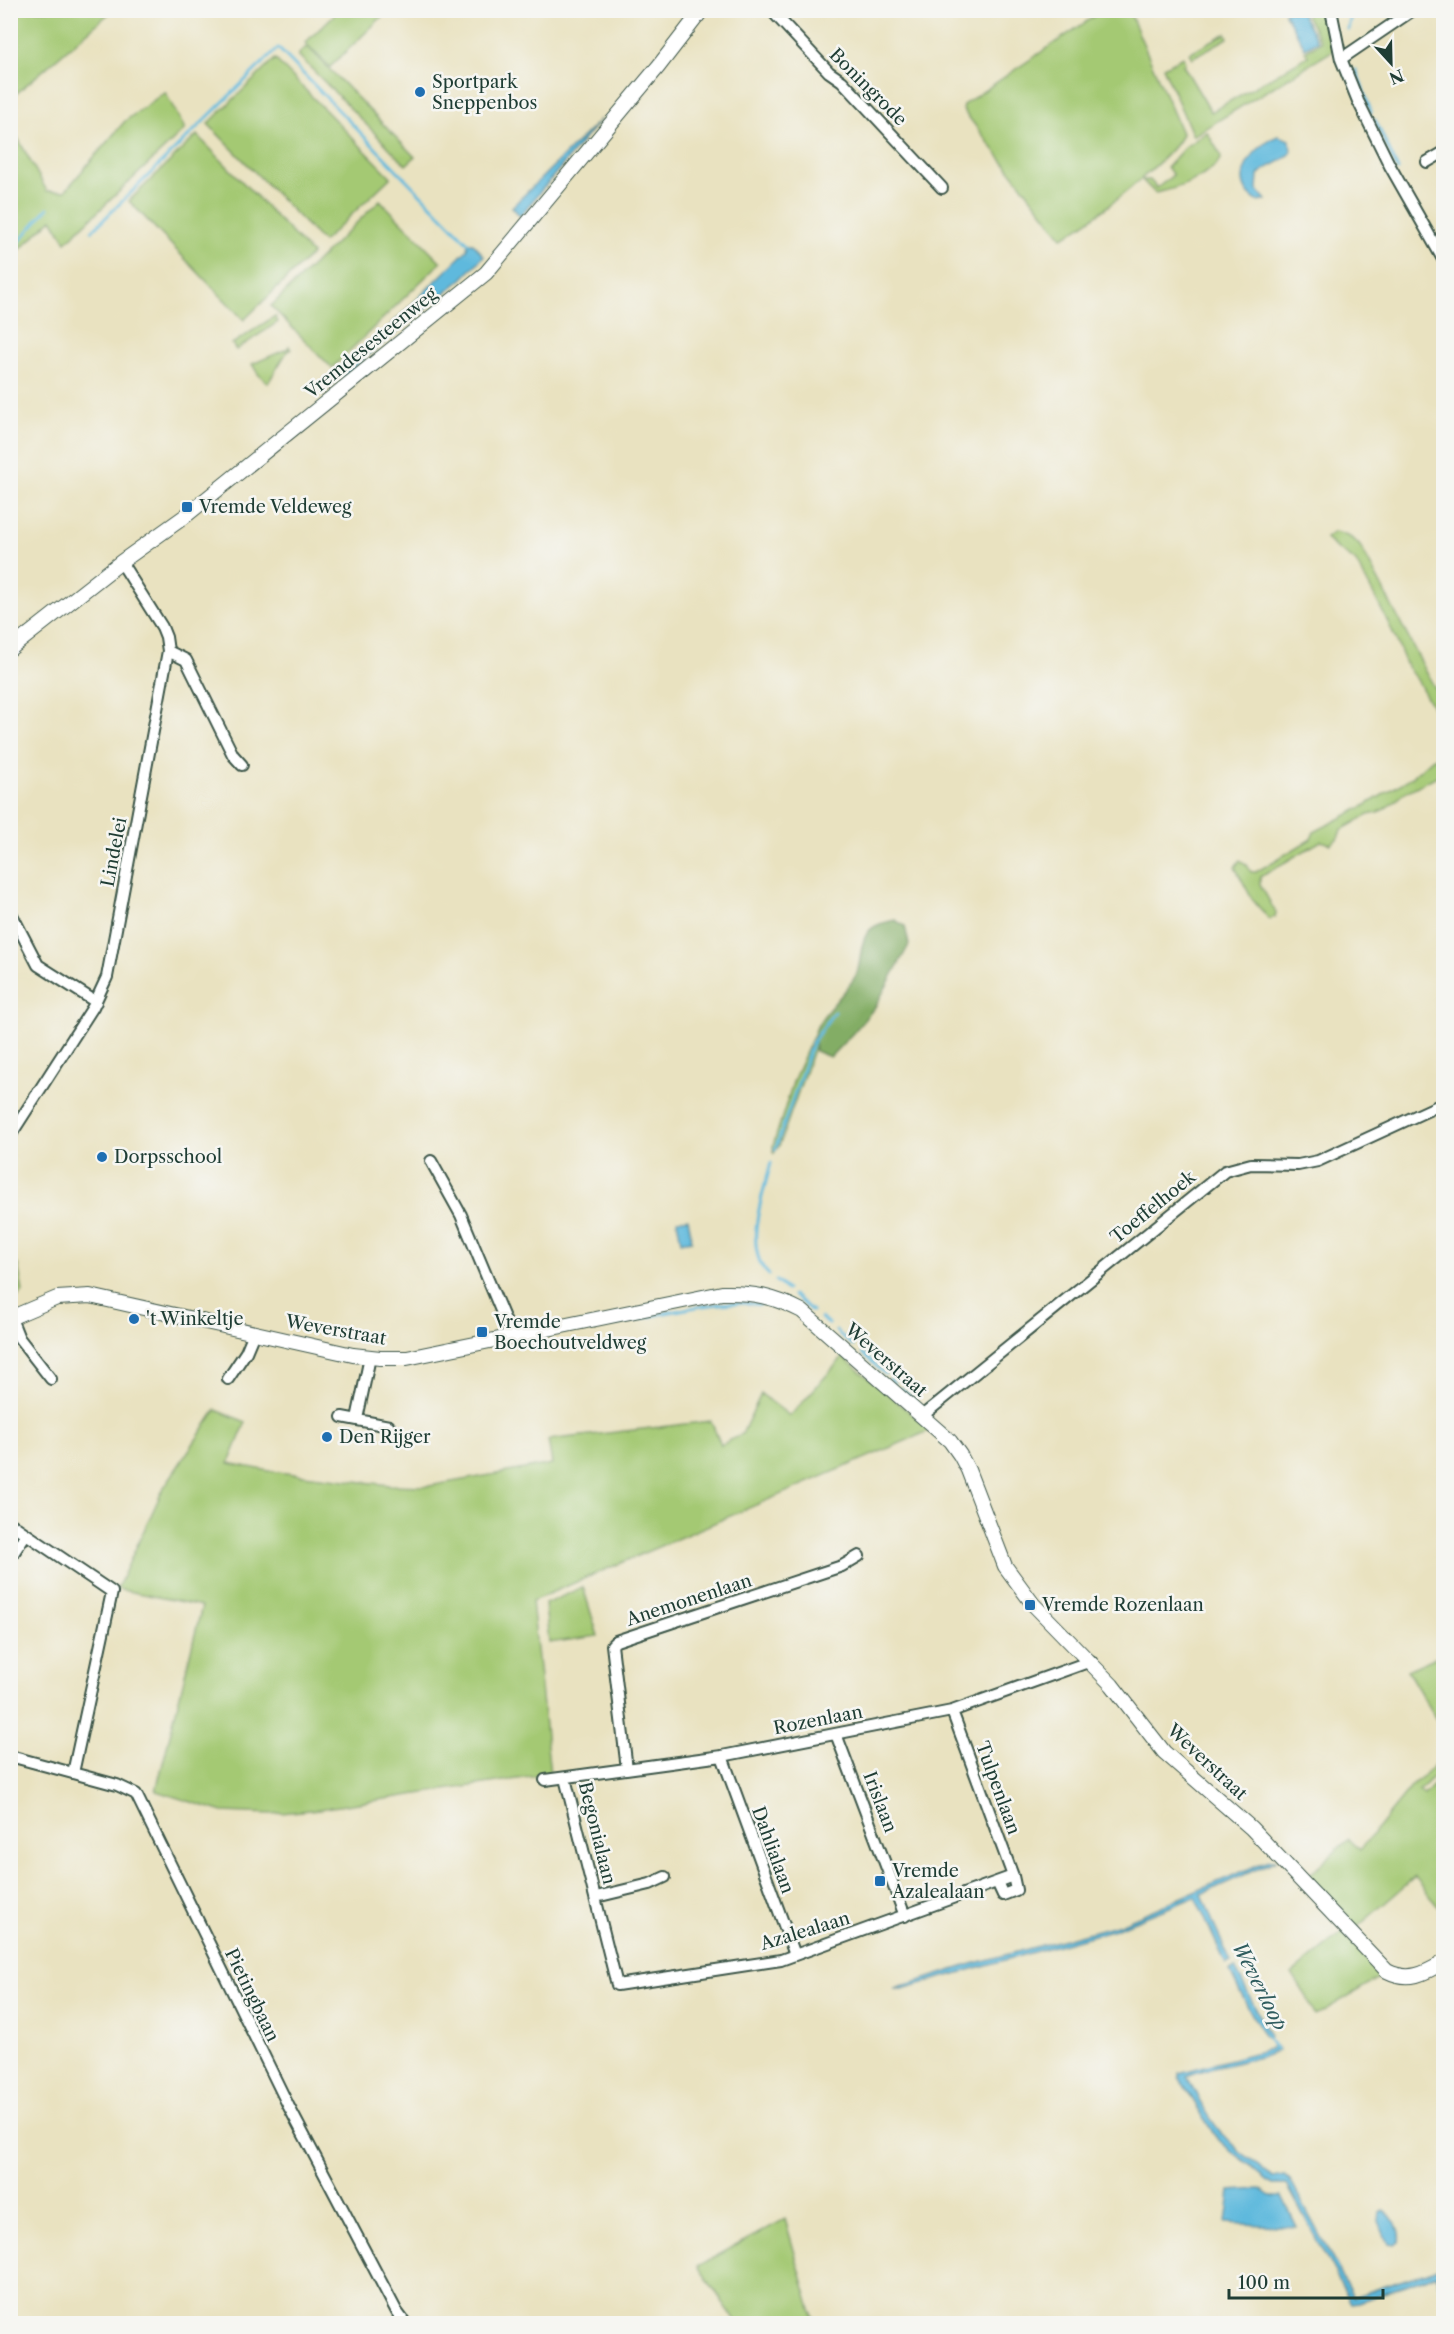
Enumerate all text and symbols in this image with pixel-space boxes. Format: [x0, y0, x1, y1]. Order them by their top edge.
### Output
north arrow [1361, 33, 1421, 93]
street label: Boningrode [825, 44, 911, 130]
text: N [1386, 65, 1407, 89]
place label: Sportpark Sneppenbos [432, 71, 537, 114]
marker: Sportpark Sneppenbos [413, 85, 427, 99]
street label: Vremdesesteenweg [300, 283, 442, 404]
place label: Vremde Veldeweg [198, 496, 352, 518]
marker: Vremde Veldeweg [180, 500, 194, 514]
street label: Lindelei [96, 815, 132, 889]
place label: Dorpsschool [114, 1146, 222, 1168]
marker: Dorpsschool [95, 1150, 109, 1164]
street label: Toeffelhoek [1106, 1165, 1201, 1248]
place label: 't Winkeltje [146, 1308, 244, 1330]
street label: Weverstraat [283, 1310, 389, 1350]
place label: Vremde Boechoutveldweg [493, 1311, 647, 1354]
marker: 't Winkeltje [127, 1312, 141, 1326]
street label: Weverstraat [840, 1318, 932, 1402]
marker: Vremde Boechoutveldweg [475, 1325, 489, 1339]
place label: Den Rijger [339, 1426, 431, 1448]
marker: Den Rijger [320, 1430, 334, 1444]
street label: Anemonenlaan [622, 1569, 755, 1631]
place label: Vremde Rozenlaan [1041, 1594, 1204, 1616]
marker: Vremde Rozenlaan [1023, 1598, 1037, 1612]
street label: Rozenlaan [772, 1701, 864, 1739]
street label: Weverstraat [1162, 1719, 1252, 1805]
street label: Tulpenlaan [971, 1739, 1025, 1837]
street label: Irislaan [858, 1769, 902, 1835]
street label: Begonialaan [574, 1779, 620, 1887]
street label: Dahlialaan [747, 1803, 799, 1897]
place label: Vremde Azalealaan [891, 1860, 985, 1903]
marker: Vremde Azalealaan [873, 1874, 887, 1888]
street label: Azalealaan [757, 1907, 853, 1955]
water label: Weverloop [1227, 1937, 1293, 2035]
street label: Pietingbaan [220, 1945, 284, 2045]
scale bar [1229, 2262, 1384, 2300]
text: 100 m [1238, 2272, 1290, 2294]

